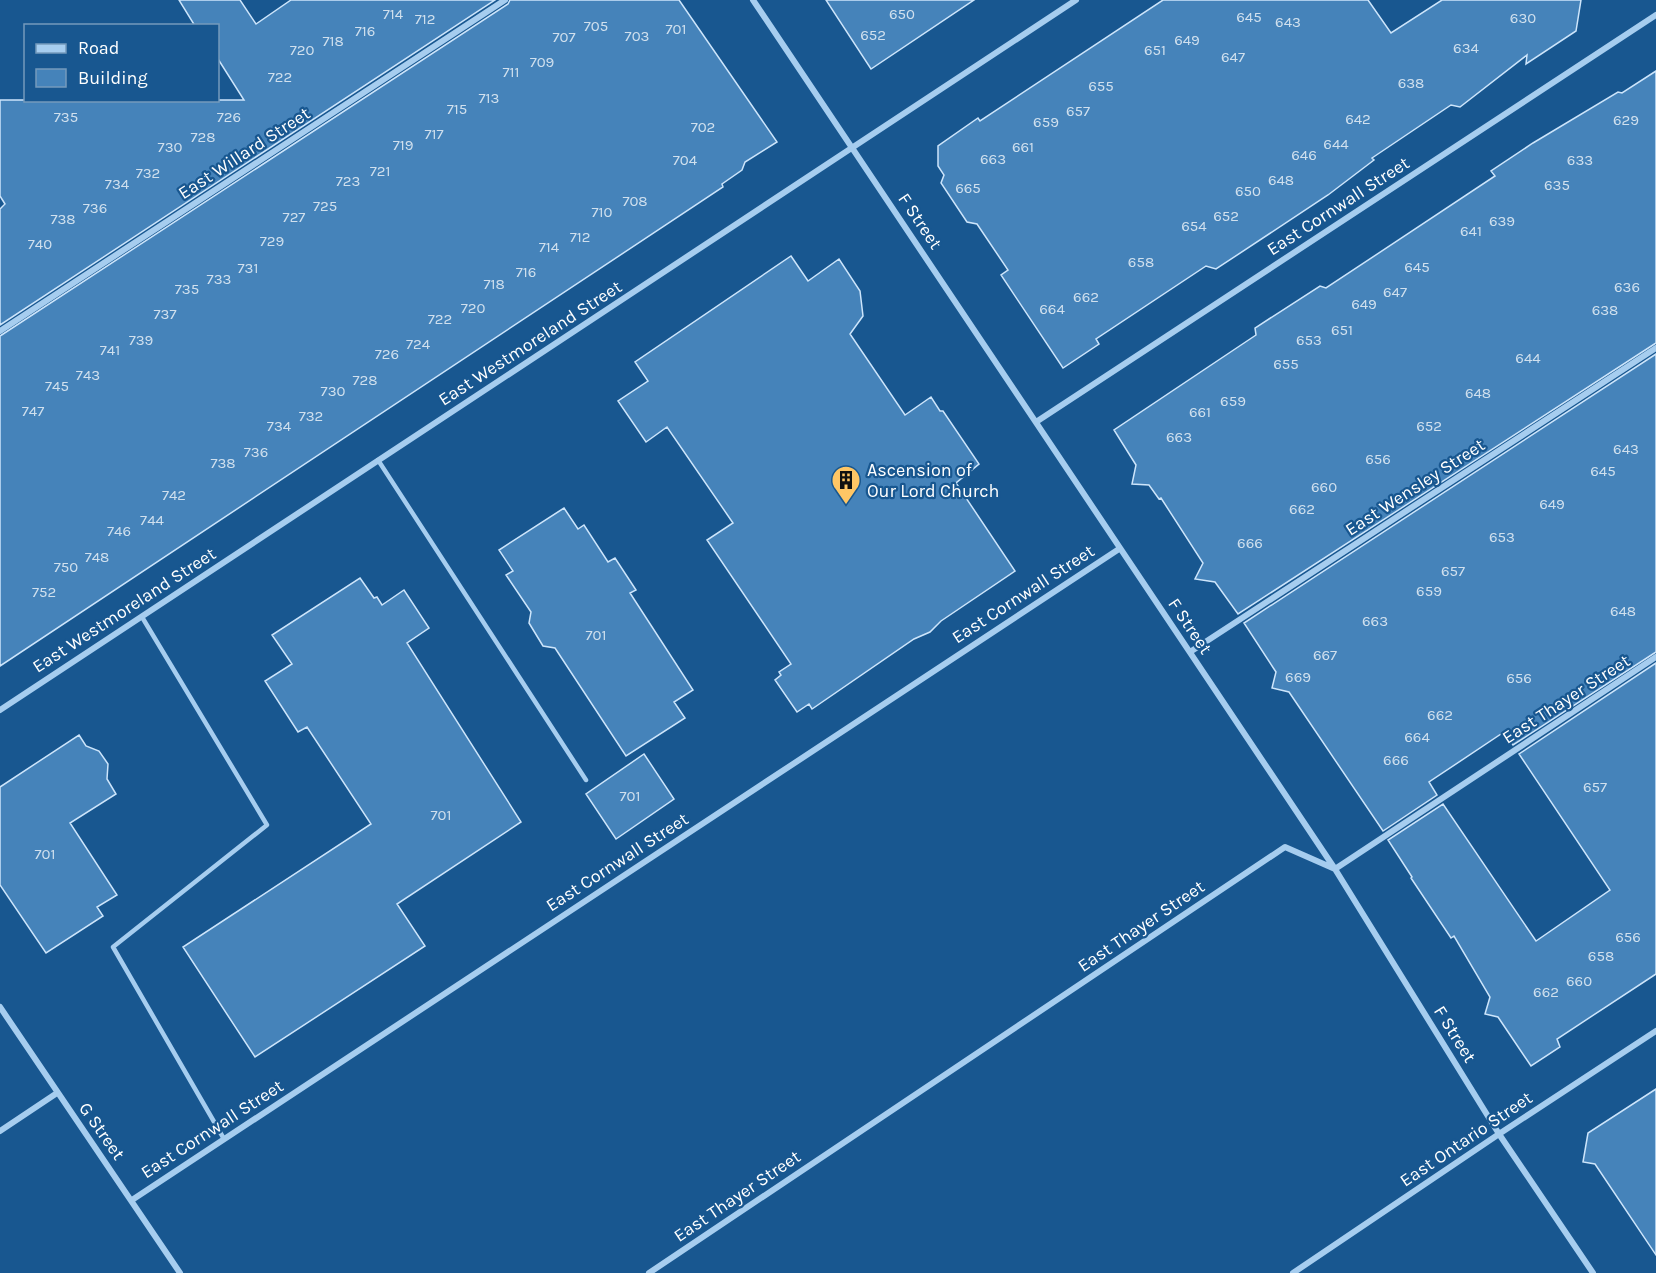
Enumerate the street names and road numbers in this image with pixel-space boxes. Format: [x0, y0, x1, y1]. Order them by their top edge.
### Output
street label: East Willard Street [174, 102, 314, 204]
street label: East Cornwall Street [1263, 152, 1414, 260]
street label: F Street [893, 189, 947, 254]
street label: East Westmoreland Street [434, 275, 626, 411]
street label: East Wensley Street [1341, 434, 1489, 540]
street label: East Cornwall Street [948, 540, 1099, 648]
street label: East Westmoreland Street [28, 542, 220, 678]
street label: F Street [1163, 594, 1217, 659]
street label: East Thayer Street [1498, 649, 1634, 749]
street label: East Cornwall Street [542, 808, 693, 916]
street label: East Thayer Street [1073, 875, 1209, 977]
street label: F Street [1429, 1001, 1481, 1067]
street label: East Cornwall Street [137, 1075, 288, 1183]
street label: East Ontario Street [1396, 1086, 1537, 1191]
street label: G Street [74, 1098, 130, 1164]
street label: East Thayer Street [669, 1145, 805, 1247]

